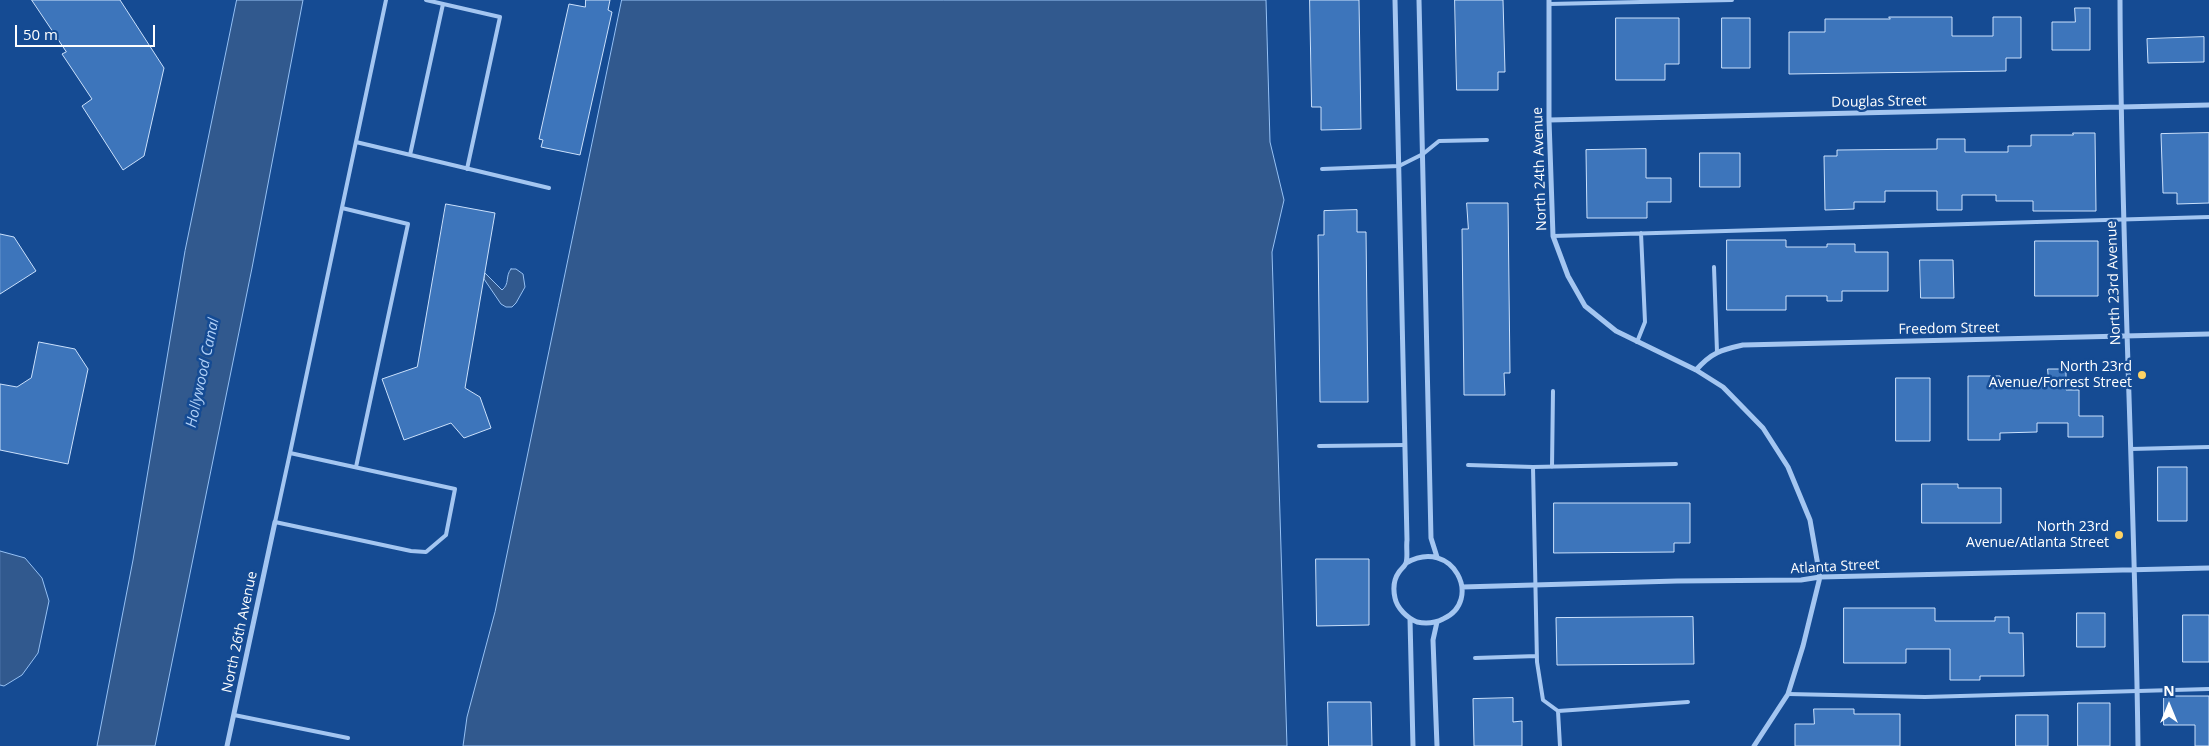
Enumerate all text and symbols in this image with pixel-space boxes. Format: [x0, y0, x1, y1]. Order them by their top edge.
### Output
scale bar [18, 15, 158, 47]
text: 50 m [23, 24, 58, 44]
street label: Douglas Street [1831, 93, 1927, 111]
street label: North 24th Avenue [1529, 107, 1551, 231]
street label: North 23rd Avenue [2103, 220, 2125, 346]
water label: Hollywood Canal [183, 317, 223, 429]
street label: Freedom Street [1898, 320, 2000, 338]
place label: North 23rd Avenue/Forrest Street [1989, 359, 2132, 392]
marker: North 23rd Avenue/Forrest Street [2136, 369, 2148, 381]
place label: North 23rd Avenue/Atlanta Street [1966, 519, 2109, 552]
marker: North 23rd Avenue/Atlanta Street [2113, 529, 2125, 541]
street label: Atlanta Street [1790, 556, 1880, 578]
street label: North 26th Avenue [219, 570, 261, 694]
north arrow [2144, 681, 2194, 731]
text: N [2163, 681, 2175, 700]

